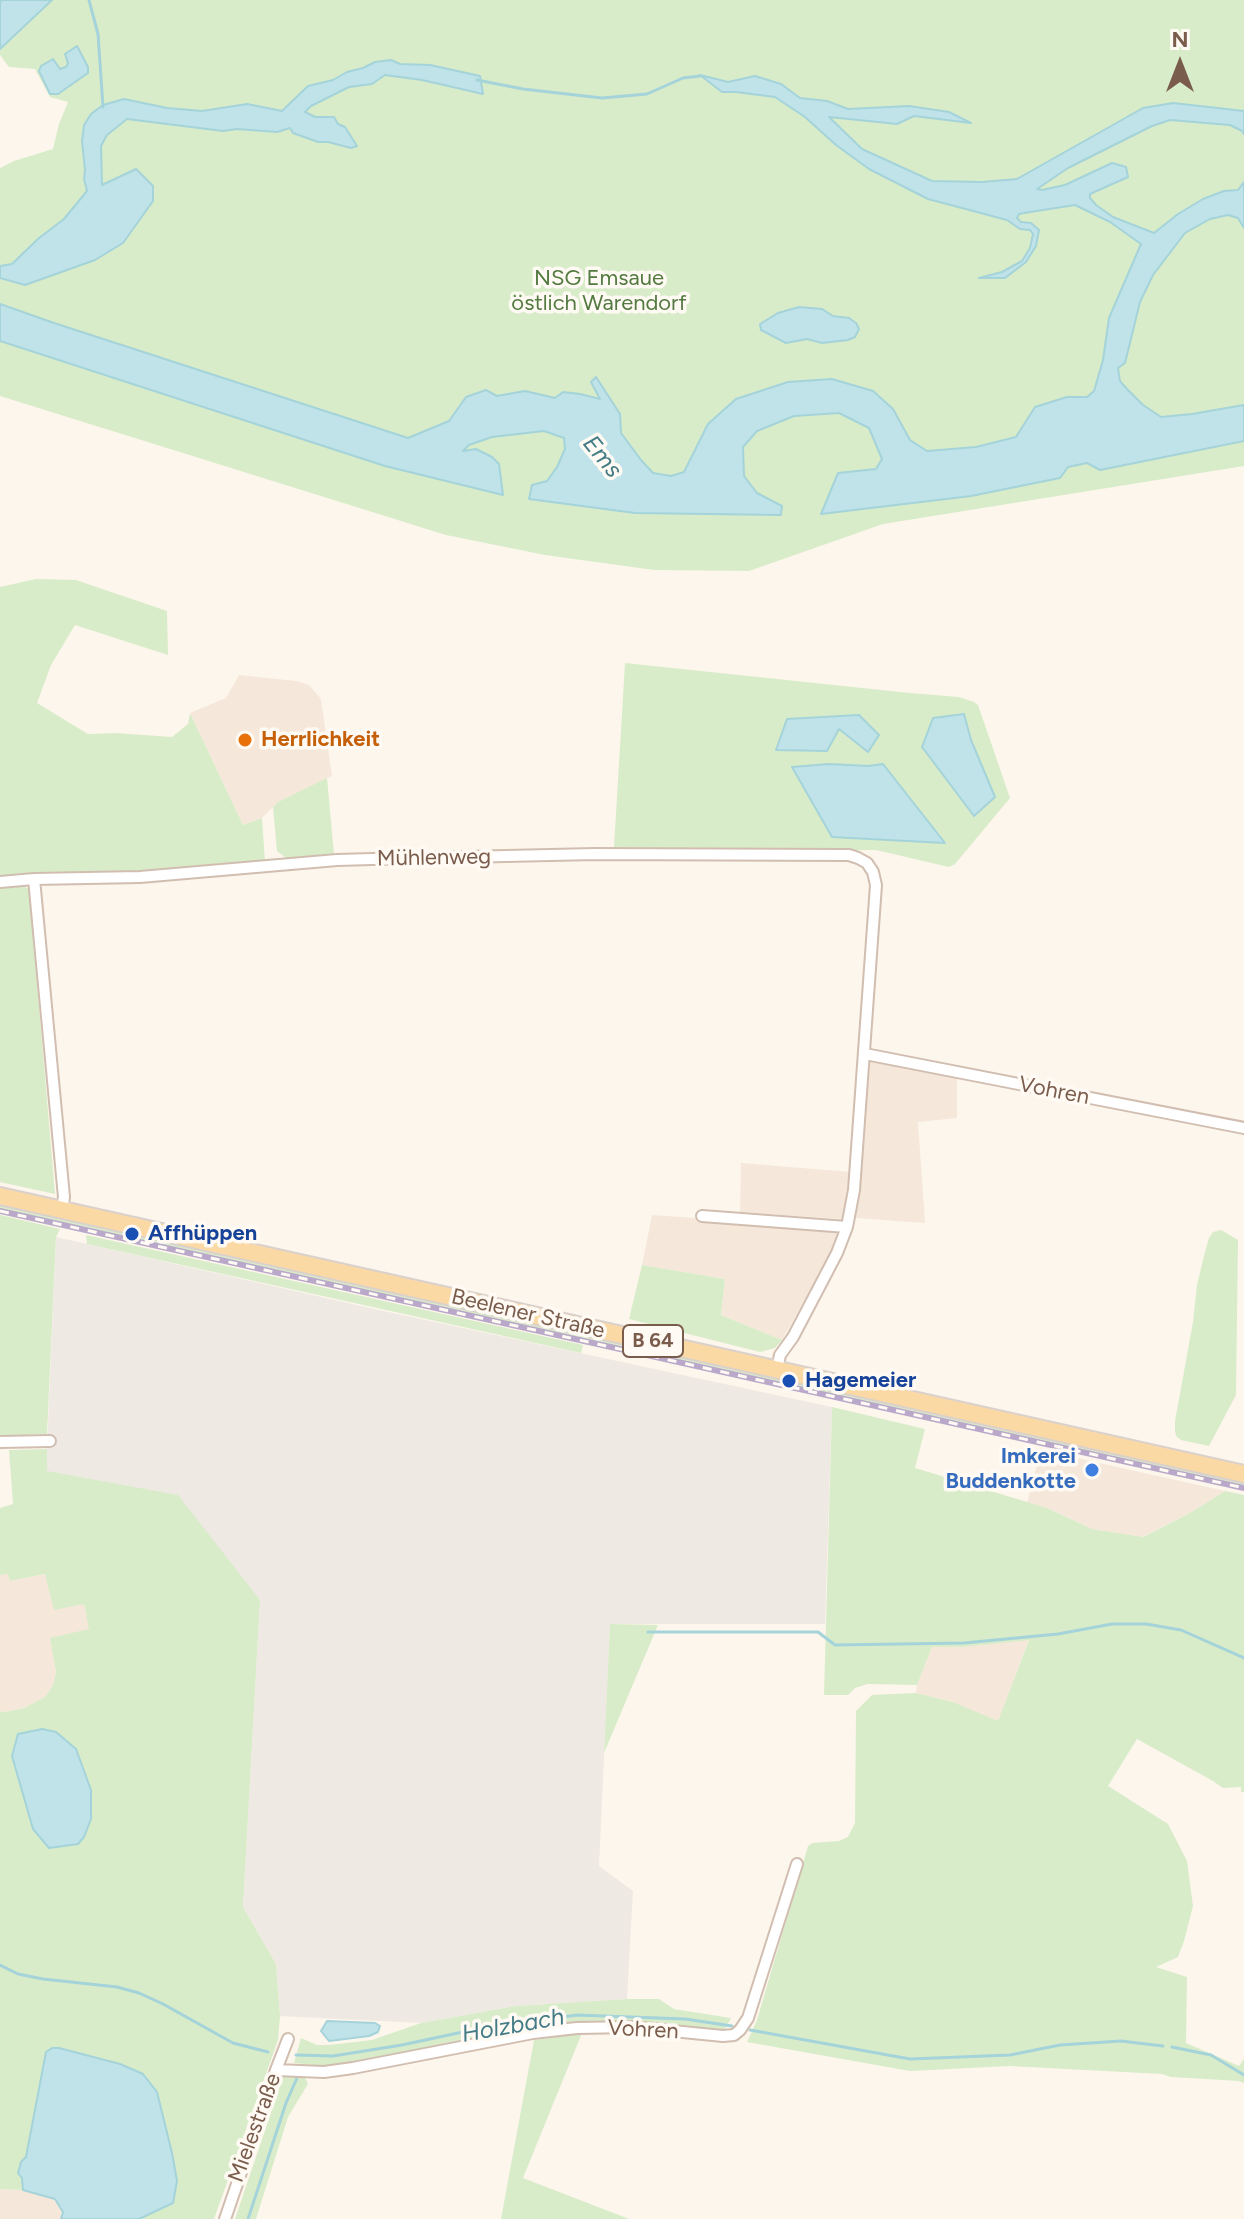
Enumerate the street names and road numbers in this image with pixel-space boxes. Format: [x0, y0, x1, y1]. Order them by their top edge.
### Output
street label: Mühlenweg [377, 844, 491, 872]
street label: Vohren [1017, 1071, 1091, 1111]
street label: Beelener Straße [449, 1284, 607, 1344]
road number: B 64 [623, 1325, 683, 1357]
street label: Vohren [607, 2015, 679, 2045]
street label: Mielestraße [223, 2070, 287, 2186]

